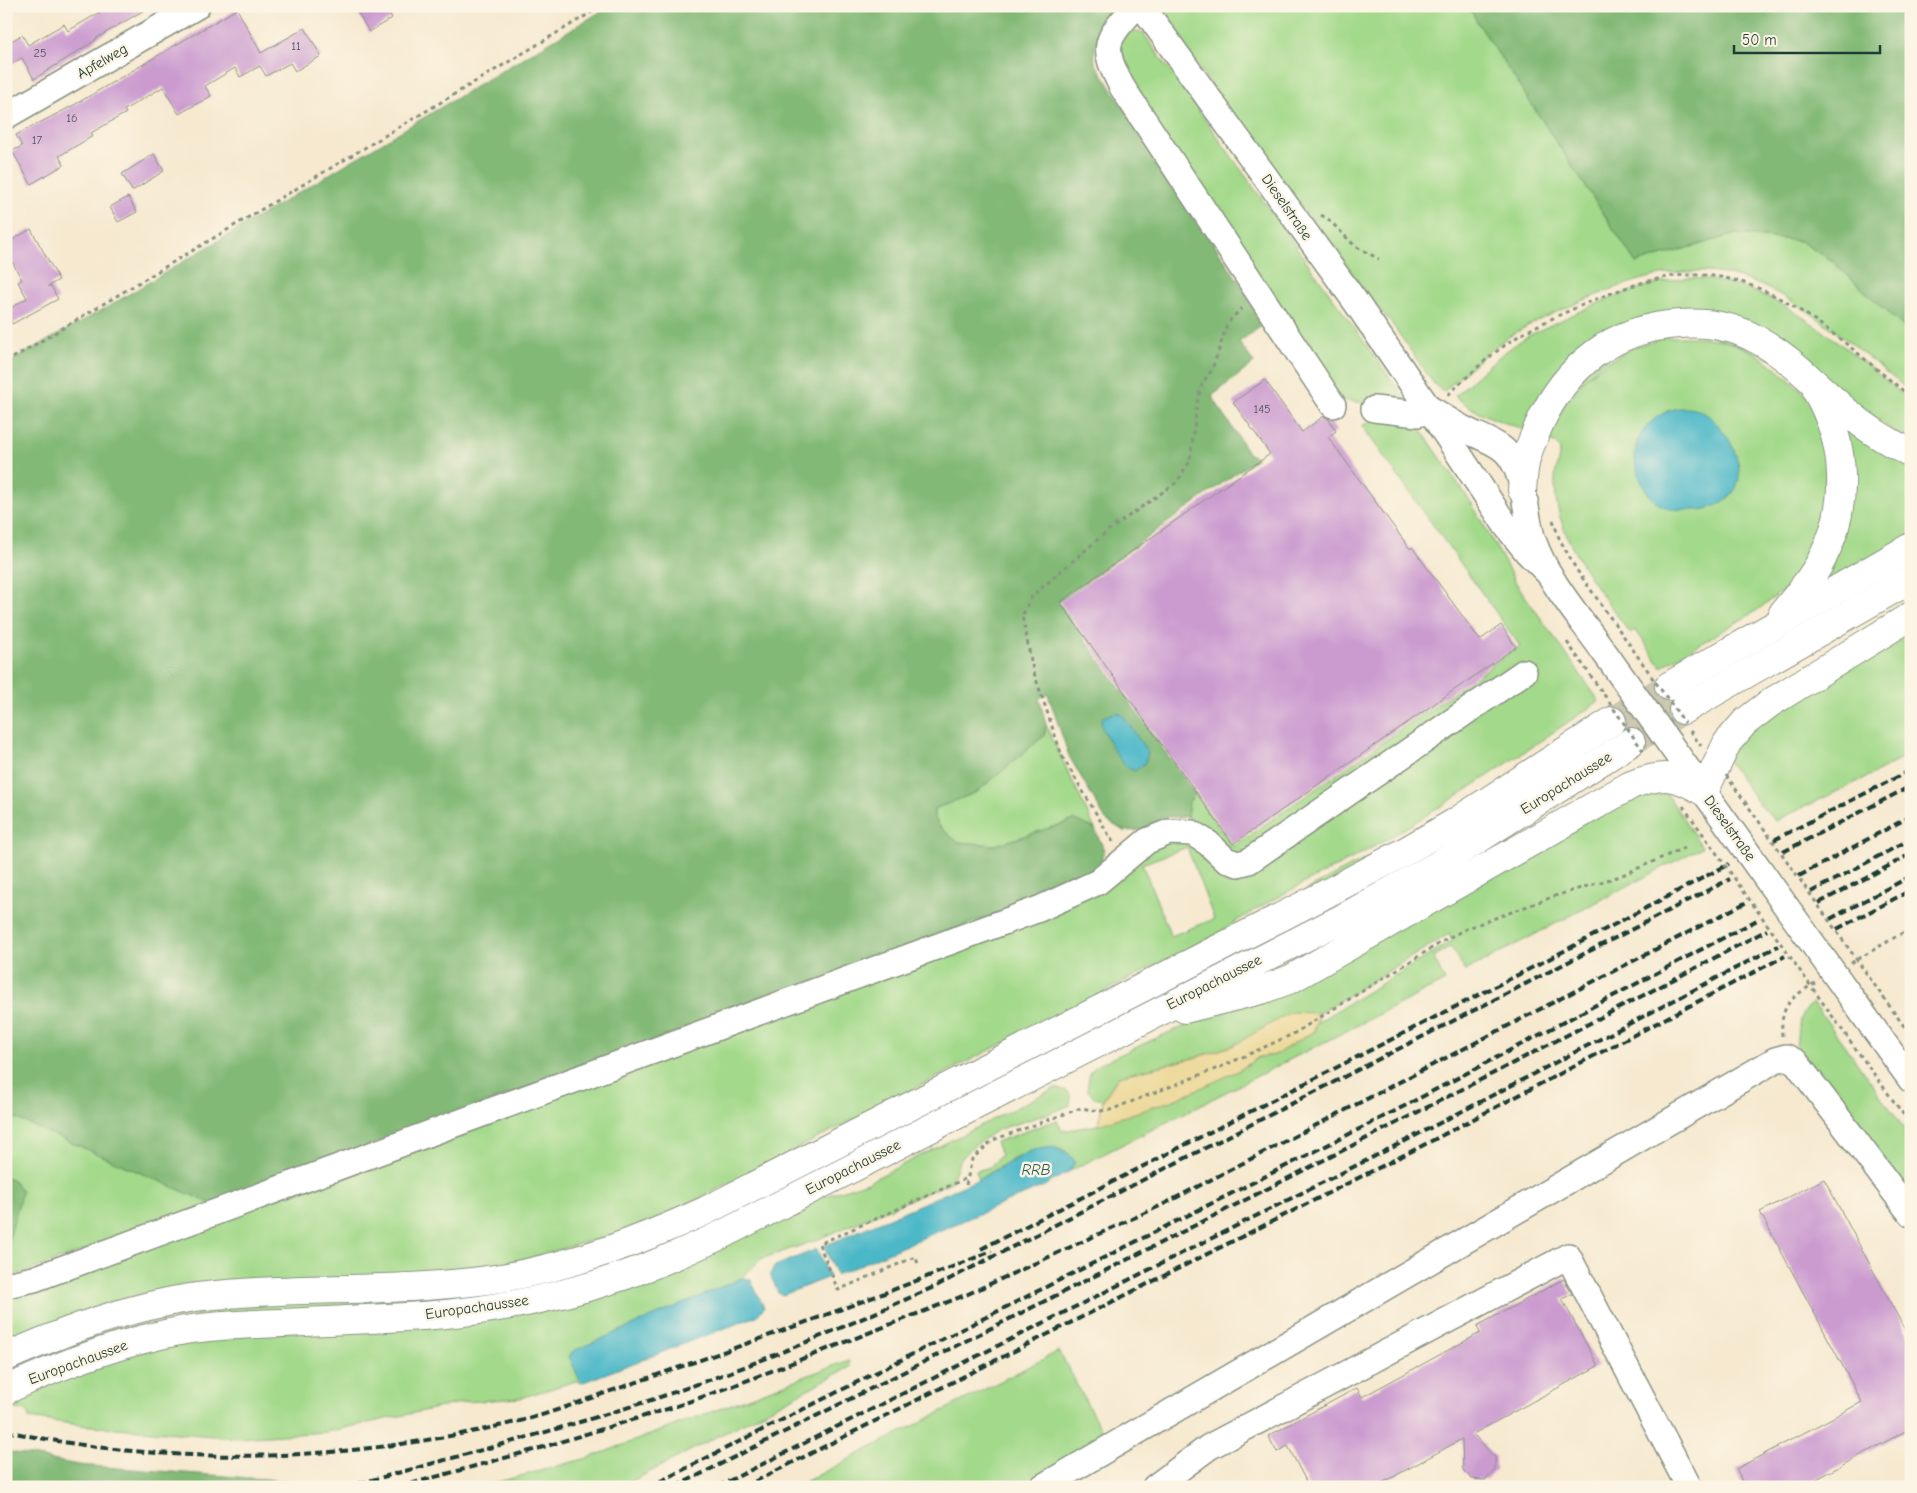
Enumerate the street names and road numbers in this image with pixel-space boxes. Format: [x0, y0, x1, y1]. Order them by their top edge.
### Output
street label: Apfelweg [73, 39, 131, 83]
street label: Dieselstraße [1258, 170, 1317, 244]
street label: Europachaussee [1517, 748, 1615, 818]
street label: Dieselstraße [1700, 792, 1760, 865]
street label: Europachaussee [1163, 950, 1265, 1014]
street label: Europachaussee [802, 1135, 904, 1199]
street label: Europachaussee [424, 1291, 530, 1323]
street label: Europachaussee [26, 1336, 130, 1388]

